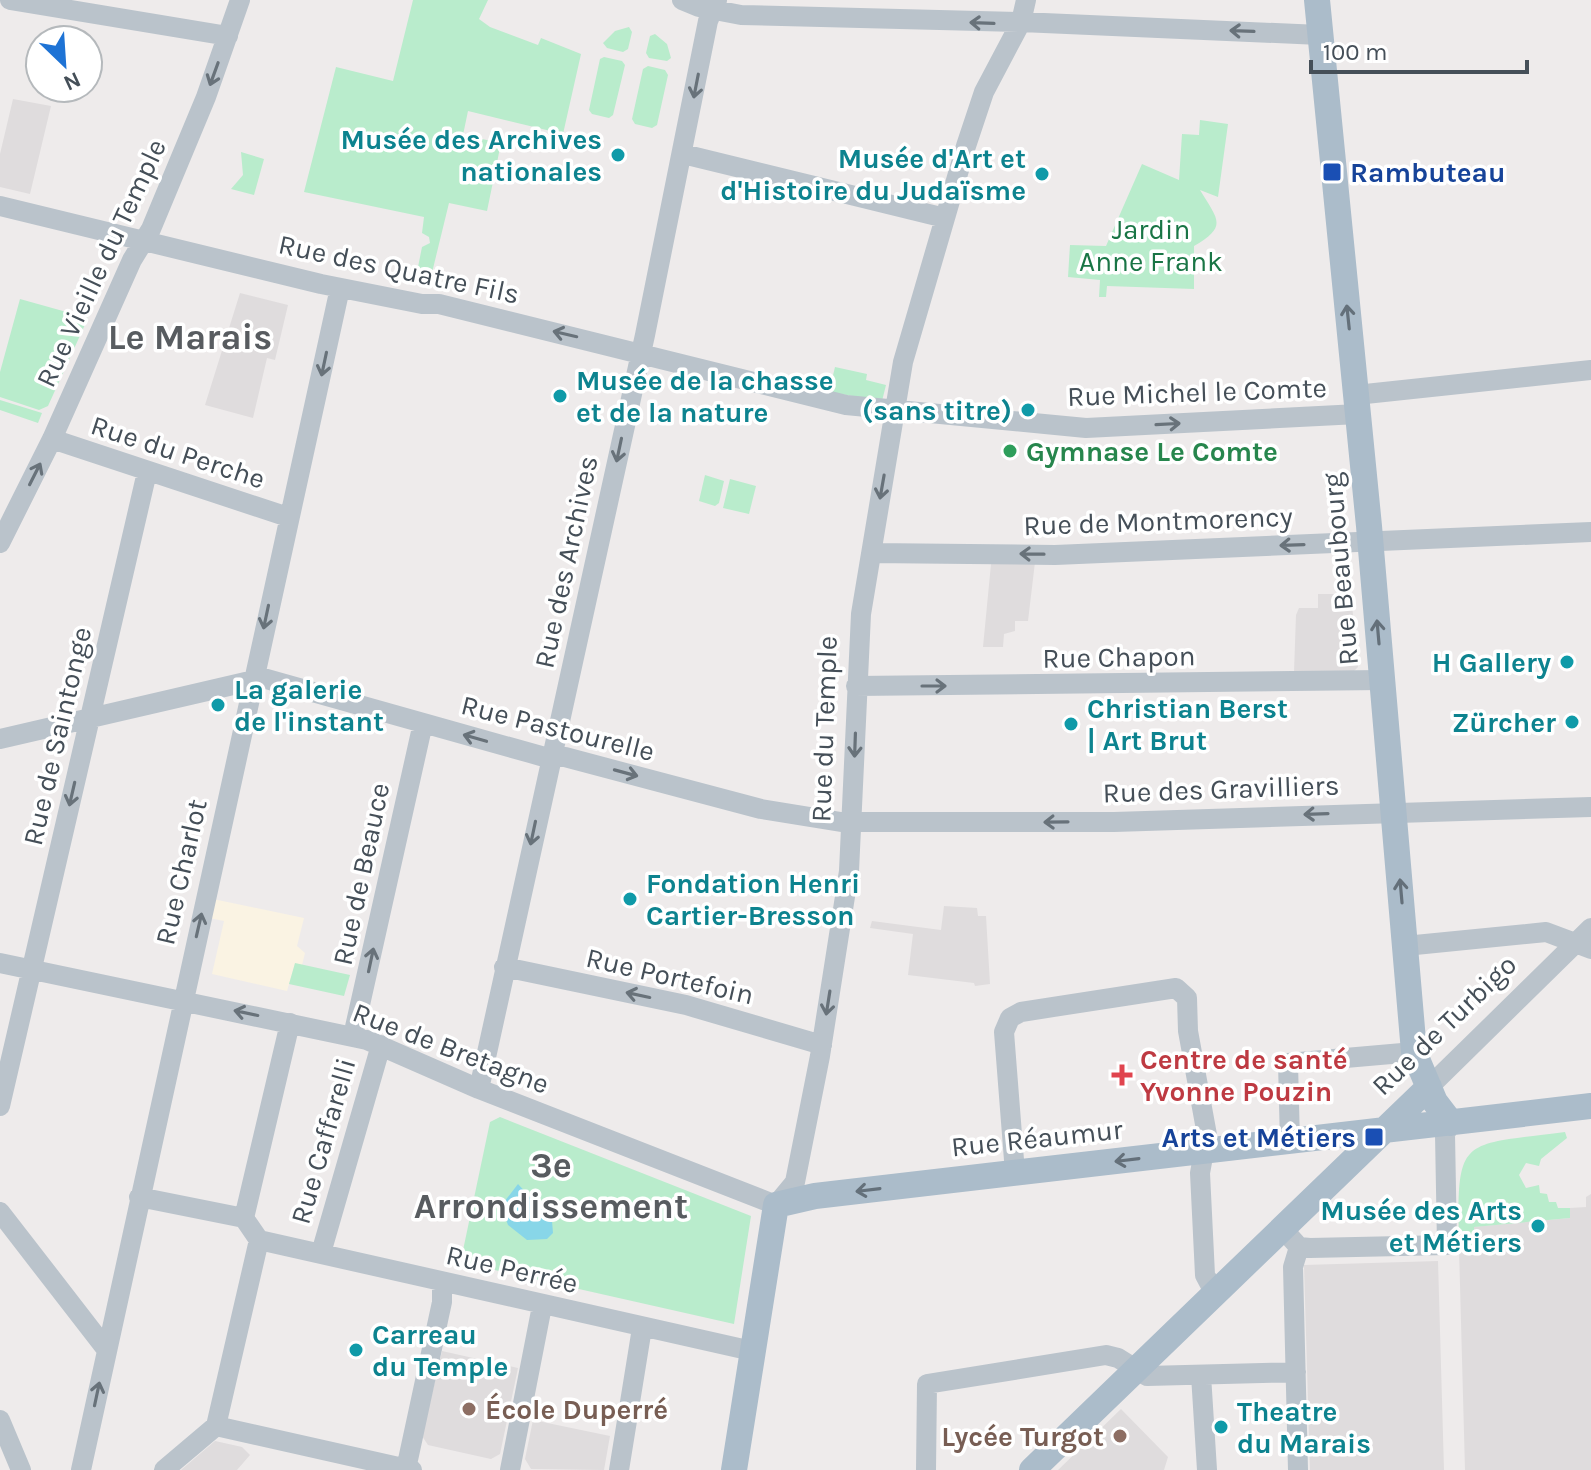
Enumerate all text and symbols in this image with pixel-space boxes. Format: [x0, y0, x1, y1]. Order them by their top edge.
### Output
one-way arrow [969, 15, 996, 30]
one-way arrow [1229, 23, 1256, 38]
north arrow [24, 24, 104, 104]
scale bar [1311, 24, 1527, 74]
text: 100 m [1323, 38, 1388, 66]
one-way arrow [206, 61, 220, 85]
text: N [59, 66, 85, 96]
one-way arrow [687, 73, 702, 98]
place label: Musée des Archives nationales [340, 123, 602, 188]
street label: Rue Vieille du Temple [29, 134, 173, 392]
place label: Musée d'Art et d'Histoire du Judaïsme [720, 142, 1026, 207]
marker: Musée des Archives nationales [609, 146, 627, 164]
place label: Rambuteau [1350, 156, 1506, 189]
marker: Rambuteau [1321, 161, 1343, 183]
marker: Musée d'Art et d'Histoire du Judaïsme [1033, 165, 1051, 183]
park label: Jardin Anne Frank [1079, 213, 1223, 278]
street label: Rue des Quatre Fils [276, 227, 522, 311]
one-way arrow [1341, 304, 1356, 331]
district label: Le Marais [108, 316, 272, 358]
one-way arrow [553, 326, 579, 341]
one-way arrow [316, 351, 331, 376]
place label: Musée de la chasse et de la nature [576, 364, 834, 429]
street label: Rue Michel le Comte [1067, 371, 1327, 413]
marker: Musée de la chasse et de la nature [551, 387, 569, 405]
place label: (sans titre) [862, 394, 1012, 427]
marker: (sans titre) [1019, 401, 1037, 419]
street label: Rue du Perche [87, 408, 269, 496]
one-way arrow [1154, 416, 1181, 431]
place label: Gymnase Le Comte [1026, 435, 1278, 468]
one-way arrow [611, 437, 626, 462]
marker: Gymnase Le Comte [1001, 442, 1019, 460]
street label: Rue des Archives [527, 453, 605, 671]
one-way arrow [28, 462, 43, 486]
street label: Rue Beaubourg [1315, 471, 1365, 667]
one-way arrow [873, 474, 888, 499]
street label: Rue de Montmorency [1023, 500, 1293, 542]
one-way arrow [1279, 538, 1306, 553]
one-way arrow [1019, 546, 1046, 562]
one-way arrow [258, 604, 273, 630]
one-way arrow [1370, 619, 1385, 646]
street label: Rue de Saintonge [16, 624, 98, 848]
street label: Rue du Temple [804, 635, 844, 823]
street label: Rue Chapon [1042, 639, 1196, 675]
place label: H Gallery [1432, 646, 1551, 679]
marker: H Gallery [1558, 653, 1576, 671]
place label: La galerie de l'instant [234, 673, 384, 738]
one-way arrow [920, 678, 947, 694]
street label: Rue Pastourelle [458, 688, 658, 768]
place label: Christian Berst | Art Brut [1087, 692, 1288, 757]
marker: La galerie de l'instant [209, 696, 227, 714]
place label: Zürcher [1452, 706, 1556, 739]
marker: Zürcher [1563, 713, 1581, 731]
marker: Christian Berst | Art Brut [1062, 715, 1080, 733]
one-way arrow [463, 729, 489, 744]
one-way arrow [847, 731, 863, 758]
one-way arrow [613, 767, 639, 782]
street label: Rue des Gravilliers [1102, 768, 1340, 810]
street label: Rue de Beauce [326, 780, 396, 968]
one-way arrow [64, 781, 79, 807]
street label: Rue Charlot [148, 796, 214, 948]
one-way arrow [1303, 806, 1330, 821]
one-way arrow [1043, 814, 1070, 830]
one-way arrow [525, 820, 540, 845]
place label: Fondation Henri Cartier-Bresson [646, 867, 860, 932]
one-way arrow [1393, 878, 1408, 905]
marker: Fondation Henri Cartier-Bresson [621, 890, 639, 908]
one-way arrow [192, 912, 207, 938]
street label: Rue Portefoin [583, 941, 757, 1011]
one-way arrow [364, 948, 379, 974]
street label: Rue de Turbigo [1365, 948, 1523, 1102]
one-way arrow [626, 987, 652, 1002]
one-way arrow [820, 990, 835, 1015]
street label: Rue de Bretagne [348, 995, 554, 1101]
one-way arrow [233, 1005, 259, 1020]
place label: Centre de santé Yvonne Pouzin [1140, 1043, 1348, 1108]
street label: Rue Caffarelli [284, 1054, 362, 1228]
marker: Centre de santé Yvonne Pouzin [1111, 1064, 1133, 1086]
street label: Rue Réaumur [950, 1112, 1125, 1163]
place label: Arts et Métiers [1161, 1121, 1356, 1154]
marker: Arts et Métiers [1363, 1126, 1385, 1148]
district label: 3e Arrondissement [414, 1144, 688, 1227]
one-way arrow [1114, 1153, 1141, 1168]
one-way arrow [856, 1182, 882, 1197]
place label: Musée des Arts et Métiers [1320, 1194, 1522, 1259]
marker: Musée des Arts et Métiers [1529, 1217, 1547, 1235]
street label: Rue Perrée [443, 1238, 581, 1300]
place label: Carreau du Temple [372, 1318, 508, 1383]
marker: Carreau du Temple [347, 1341, 365, 1359]
one-way arrow [90, 1381, 105, 1407]
place label: École Duperré [485, 1392, 668, 1426]
place label: Theatre du Marais [1237, 1395, 1371, 1460]
marker: École Duperré [460, 1400, 478, 1418]
marker: Theatre du Marais [1212, 1418, 1230, 1436]
place label: Lycée Turgot [941, 1420, 1104, 1453]
marker: Lycée Turgot [1111, 1427, 1129, 1445]

